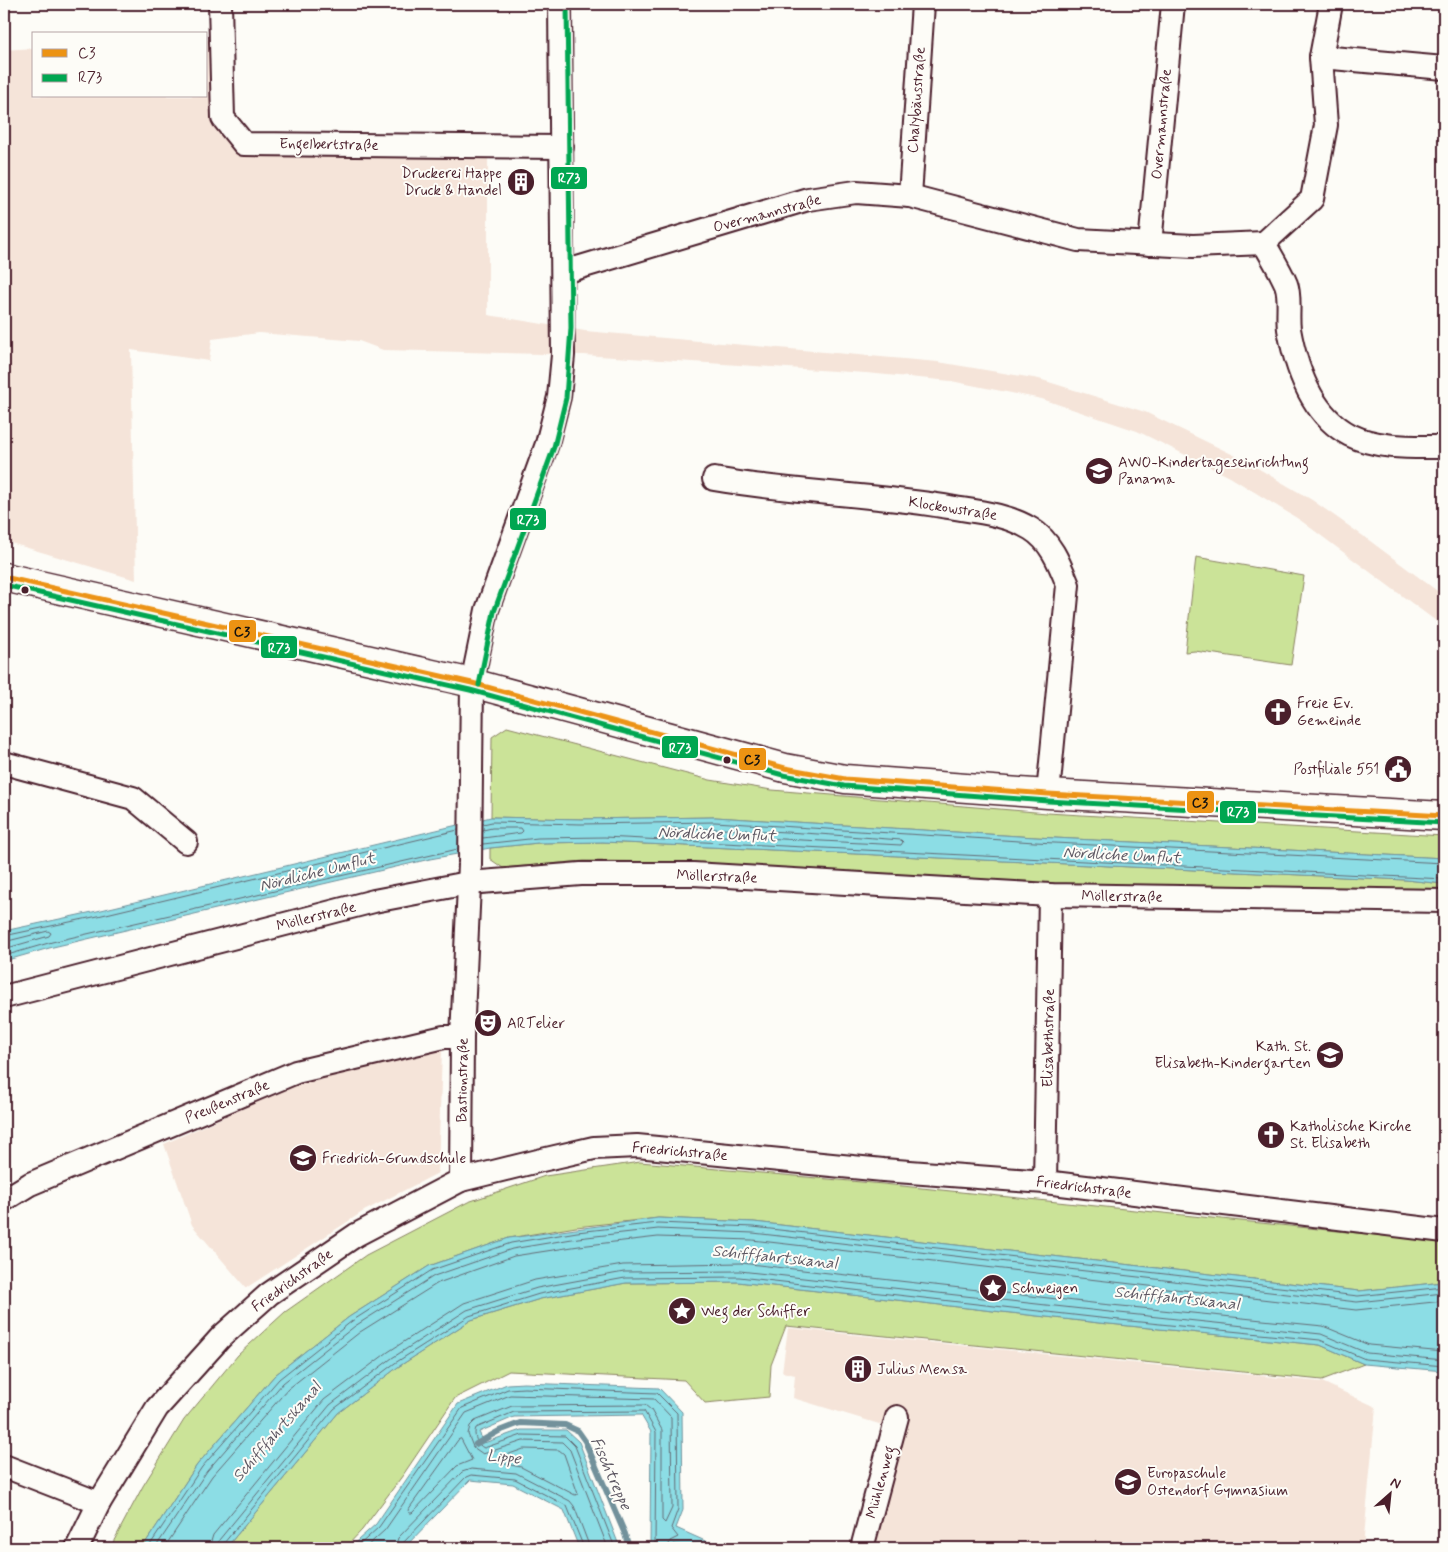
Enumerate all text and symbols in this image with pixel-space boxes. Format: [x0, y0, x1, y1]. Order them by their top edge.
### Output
legend [32, 32, 208, 98]
text: C3 [78, 44, 96, 64]
street label: Chalybäusstraße [903, 46, 931, 154]
text: R73 [78, 68, 102, 88]
street label: Overmannstraße [1147, 68, 1177, 180]
street label: Engelbertstraße [279, 134, 379, 157]
place label: Druckerei Happe Druck & Handel [401, 164, 502, 201]
line badge: R73 [550, 166, 588, 190]
building icon: Druckerei Happe Druck & Handel [506, 167, 536, 197]
text: R73 [558, 169, 580, 187]
street label: Overmannstraße [711, 190, 823, 238]
place label: AWO-Kindertageseinrichtung Panama [1118, 453, 1309, 490]
school or university icon: AWO-Kindertageseinrichtung Panama [1084, 456, 1114, 486]
street label: Klockowstraße [907, 492, 999, 526]
line badge: R73 [509, 507, 547, 531]
text: R73 [517, 511, 539, 529]
unlabelled marker [20, 585, 30, 595]
line badge: C3 [228, 619, 257, 643]
text: C3 [234, 623, 251, 641]
line badge: R73 [260, 635, 298, 659]
text: R73 [268, 639, 290, 657]
place label: Freie Ev. Gemeinde [1297, 694, 1361, 731]
church icon: Freie Ev. Gemeinde [1263, 697, 1293, 727]
line badge: R73 [661, 735, 699, 759]
text: R73 [669, 739, 691, 757]
line badge: C3 [738, 747, 767, 771]
text: C3 [744, 751, 761, 769]
public building icon: Postfiliale 551 [1383, 754, 1413, 784]
unlabelled marker [722, 755, 732, 765]
place label: Postfiliale 551 [1293, 760, 1379, 780]
line badge: C3 [1186, 790, 1215, 814]
text: C3 [1192, 794, 1209, 812]
line badge: R73 [1219, 800, 1257, 824]
text: R73 [1227, 803, 1249, 821]
water label: Nördliche Umflut [658, 822, 778, 847]
water label: Nördliche Umflut [1062, 842, 1183, 869]
water label: Nördliche Umflut [257, 848, 379, 897]
street label: Möllerstraße [676, 866, 758, 888]
street label: Möllerstraße [1081, 886, 1163, 908]
street label: Möllerstraße [274, 897, 358, 937]
street label: Elisabethstraße [1038, 988, 1060, 1088]
theatre icon: ARTelier [473, 1008, 503, 1038]
place label: ARTelier [507, 1014, 565, 1034]
place label: Kath. St. Elisabeth-Kindergarten [1155, 1037, 1311, 1075]
street label: Bastionstraße [452, 1038, 474, 1123]
school or university icon: Kath. St. Elisabeth-Kindergarten [1315, 1040, 1345, 1070]
street label: Preußenstraße [182, 1075, 273, 1129]
place label: Katholische Kirche St. Elisabeth [1290, 1117, 1412, 1154]
church icon: Katholische Kirche St. Elisabeth [1256, 1120, 1286, 1150]
street label: Friedrichstraße [631, 1138, 729, 1166]
school or university icon: Friedrich-Grundschule [288, 1143, 318, 1173]
place label: Friedrich-Grundschule [322, 1149, 466, 1169]
street label: Friedrichstraße [1035, 1172, 1133, 1204]
water label: Schifffahrtskanal [711, 1240, 840, 1275]
street label: Friedrichstraße [248, 1244, 337, 1317]
place icon: Schweigen [978, 1273, 1008, 1303]
place label: Schweigen [1012, 1279, 1078, 1299]
water label: Schifffahrtskanal [1113, 1281, 1242, 1316]
place icon: Weg der Schiffer [667, 1296, 697, 1326]
place label: Weg der Schiffer [701, 1302, 810, 1323]
building icon: Julius Mensa [843, 1354, 873, 1384]
place label: Julius Mensa [877, 1360, 968, 1380]
water label: Schifffahrtskanal [228, 1377, 327, 1486]
water label: Fischtreppe [585, 1434, 636, 1514]
street label: Mühlenweg [862, 1444, 901, 1521]
water label: Lippe [486, 1445, 523, 1470]
place label: Europaschule Ostendorf Gymnasium [1147, 1464, 1288, 1501]
school or university icon: Europaschule Ostendorf Gymnasium [1113, 1467, 1143, 1497]
north arrow [1366, 1470, 1416, 1520]
text: N [1387, 1473, 1404, 1493]

